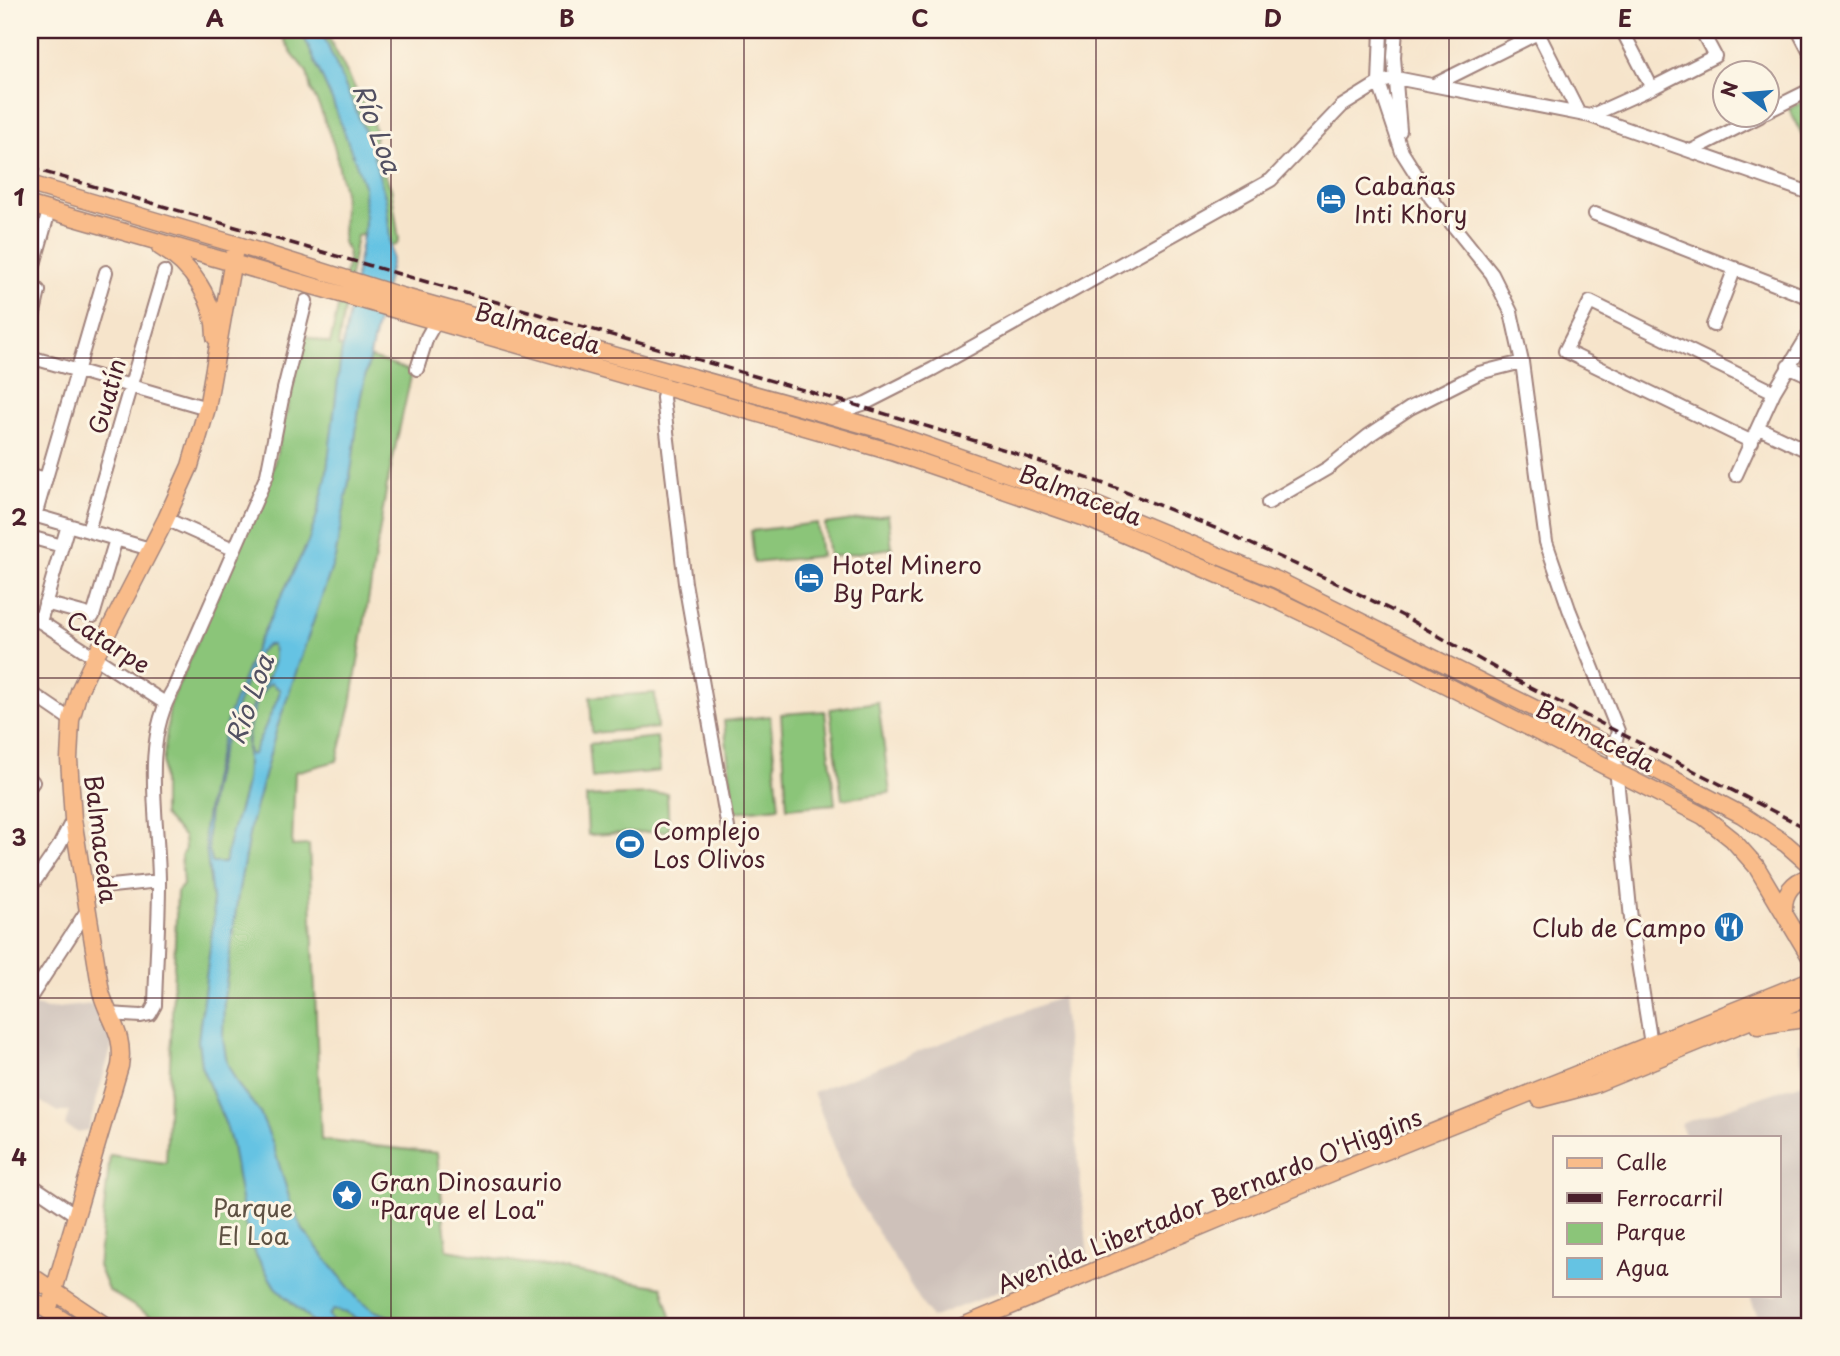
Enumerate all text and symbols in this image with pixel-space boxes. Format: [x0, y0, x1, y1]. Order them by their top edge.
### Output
text: A [206, 0, 224, 35]
text: B [559, 0, 575, 35]
text: C [911, 0, 929, 35]
text: D [1264, 0, 1282, 35]
text: E [1618, 0, 1632, 35]
north arrow [1710, 60, 1780, 130]
water label: Río Loa [344, 78, 412, 179]
text: N [1713, 78, 1744, 100]
place label: Cabañas Inti Khory [1354, 167, 1467, 231]
text: 1 [14, 179, 25, 214]
hotel icon: Cabañas Inti Khory [1314, 182, 1348, 216]
street label: Balmaceda [471, 292, 605, 362]
street label: Guatín [78, 354, 134, 438]
street label: Balmaceda [1014, 454, 1148, 534]
text: 2 [11, 499, 27, 534]
place label: Hotel Minero By Park [832, 546, 982, 610]
hotel icon: Hotel Minero By Park [792, 561, 826, 595]
street label: Catarpe [60, 600, 158, 682]
water label: Río Loa [215, 648, 283, 749]
street label: Balmaceda [1530, 690, 1662, 781]
street label: Balmaceda [76, 773, 128, 906]
place label: Complejo Los Olivos [653, 812, 765, 876]
text: 3 [11, 819, 27, 854]
sports icon: Complejo Los Olivos [613, 827, 647, 861]
place label: Club de Campo [1532, 909, 1706, 945]
restaurant icon: Club de Campo [1712, 910, 1746, 944]
street label: Avenida Libertador Bernardo O'Higgins [991, 1098, 1427, 1302]
legend [1553, 1136, 1780, 1296]
text: 4 [11, 1139, 27, 1174]
text: Calle [1616, 1145, 1667, 1177]
place label: Gran Dinosaurio "Parque el Loa" [370, 1163, 562, 1227]
place icon: Gran Dinosaurio "Parque el Loa" [330, 1178, 364, 1212]
text: Ferrocarril [1616, 1181, 1723, 1213]
park label: Parque El Loa [213, 1189, 293, 1253]
text: Parque [1616, 1215, 1686, 1247]
text: Agua [1616, 1251, 1669, 1283]

